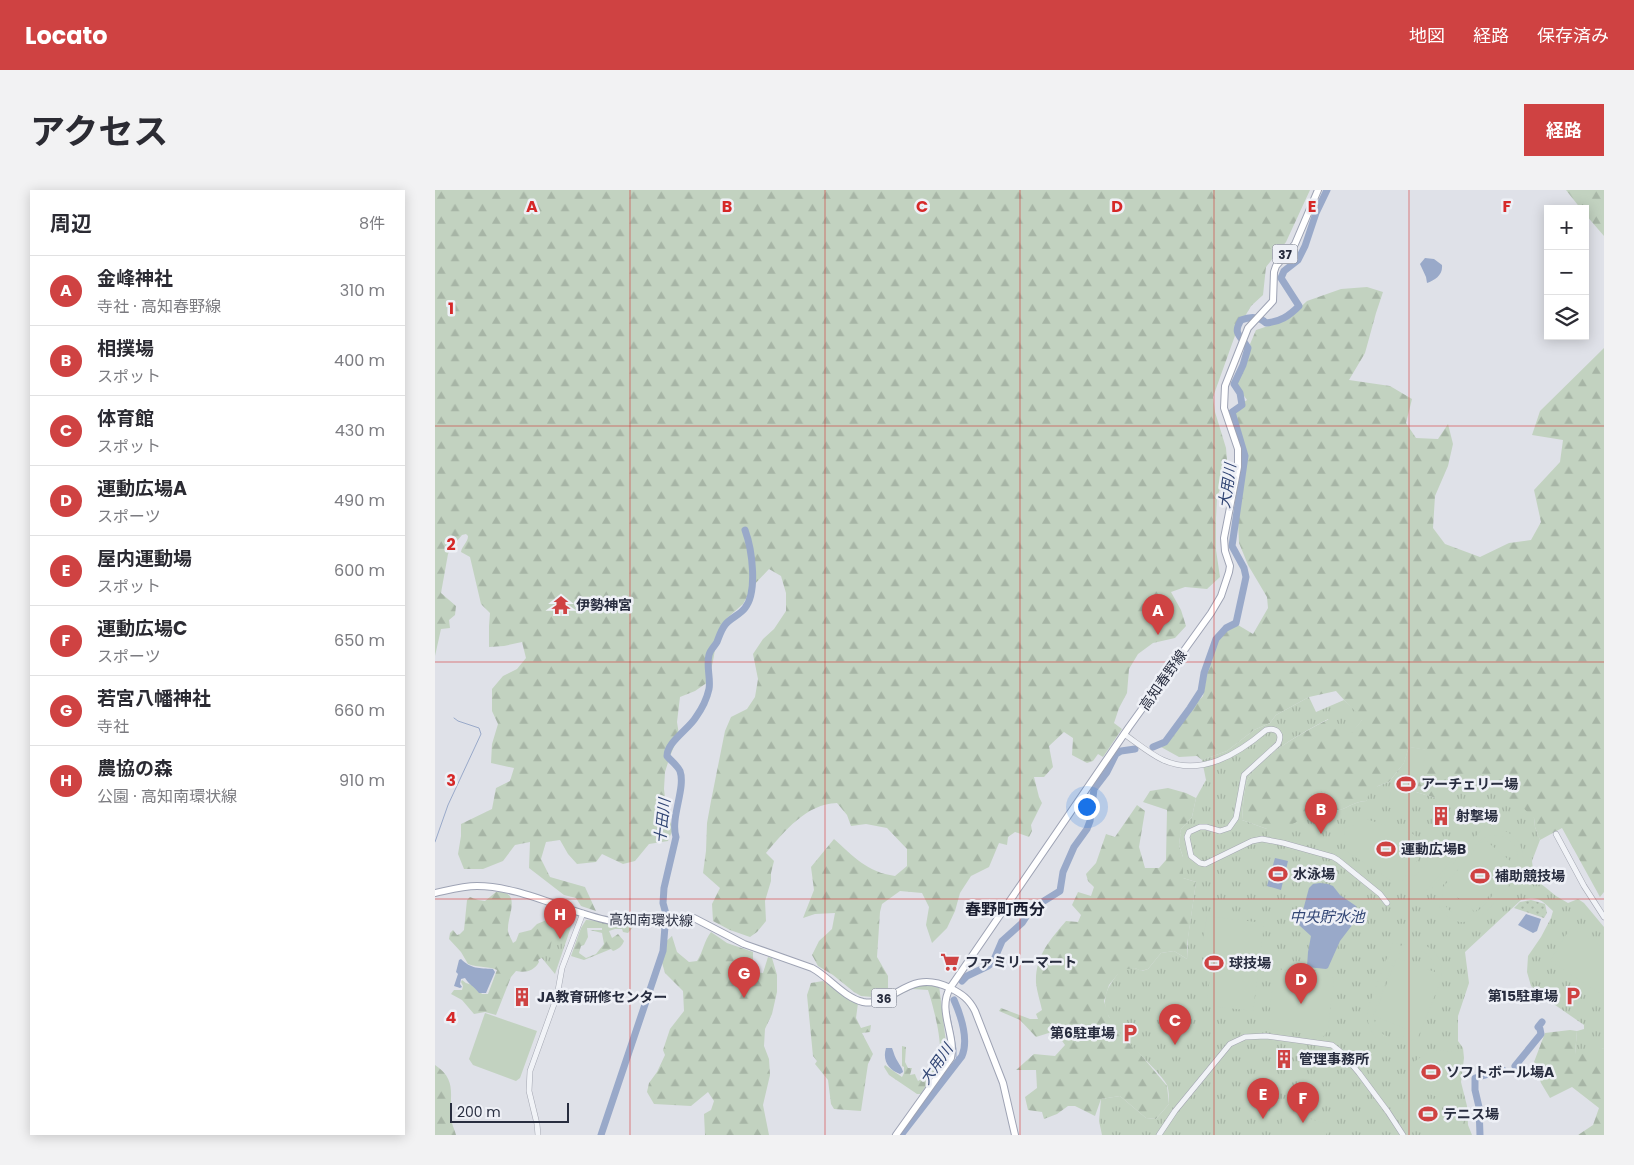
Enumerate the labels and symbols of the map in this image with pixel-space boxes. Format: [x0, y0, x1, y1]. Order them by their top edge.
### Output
text: A [526, 195, 538, 218]
text: B [722, 195, 732, 218]
text: C [916, 195, 928, 218]
text: D [1111, 195, 1123, 218]
text: E [1308, 195, 1316, 218]
text: F [1503, 195, 1512, 218]
road number: 37 [1273, 244, 1297, 264]
text: 1 [448, 297, 454, 320]
water label: 大用川 [1213, 460, 1241, 510]
text: 2 [446, 533, 456, 556]
temple icon: 伊勢神宮 [550, 594, 572, 616]
pin: A [1142, 594, 1174, 635]
place label: 伊勢神宮 [576, 595, 632, 615]
street label: 高知春野線 [1135, 646, 1191, 714]
text: 3 [446, 769, 456, 792]
sports icon: アーチェリー場 [1395, 773, 1417, 795]
place label: アーチェリー場 [1421, 774, 1518, 794]
pin: B [1305, 793, 1337, 834]
your location [1074, 794, 1100, 820]
water label: 十田川 [649, 796, 675, 844]
building icon: 射撃場 [1430, 805, 1452, 827]
place label: 射撃場 [1456, 806, 1498, 826]
sports icon: 運動広場B [1375, 838, 1397, 860]
place label: 運動広場B [1401, 839, 1466, 859]
sports icon: 水泳場 [1267, 863, 1289, 885]
place label: 水泳場 [1293, 864, 1335, 884]
sports icon: 補助競技場 [1469, 865, 1491, 887]
place label: 補助競技場 [1495, 866, 1565, 886]
pin: H [544, 898, 576, 939]
district label: 春野町西分 [965, 898, 1045, 921]
water label: 中央貯水池 [1289, 906, 1366, 927]
street label: 高知南環状線 [609, 909, 693, 931]
supermarket icon: ファミリーマート [939, 951, 961, 973]
place label: ファミリーマート [965, 952, 1077, 972]
sports icon: 球技場 [1203, 952, 1225, 974]
place label: 球技場 [1229, 953, 1271, 973]
pin: G [728, 957, 760, 998]
pin: D [1285, 963, 1317, 1004]
parking icon: 第15駐車場 [1562, 985, 1584, 1007]
building icon: JA教育研修センター [511, 986, 533, 1008]
place label: 第15駐車場 [1488, 986, 1558, 1006]
place label: JA教育研修センター [537, 987, 667, 1007]
road number: 36 [871, 988, 897, 1008]
pin: C [1159, 1004, 1191, 1045]
text: 4 [446, 1006, 457, 1029]
parking icon: 第6駐車場 [1119, 1022, 1141, 1044]
place label: 第6駐車場 [1050, 1023, 1115, 1043]
water label: 大用川 [914, 1038, 959, 1088]
building icon: 管理事務所 [1273, 1048, 1295, 1070]
place label: 管理事務所 [1299, 1049, 1369, 1069]
sports icon: ソフトボール場A [1420, 1061, 1442, 1083]
place label: ソフトボール場A [1446, 1062, 1555, 1082]
pin: E [1247, 1078, 1279, 1119]
pin: F [1287, 1082, 1319, 1123]
scale bar [450, 1100, 569, 1123]
sports icon: テニス場 [1417, 1103, 1439, 1125]
place label: テニス場 [1443, 1104, 1499, 1124]

